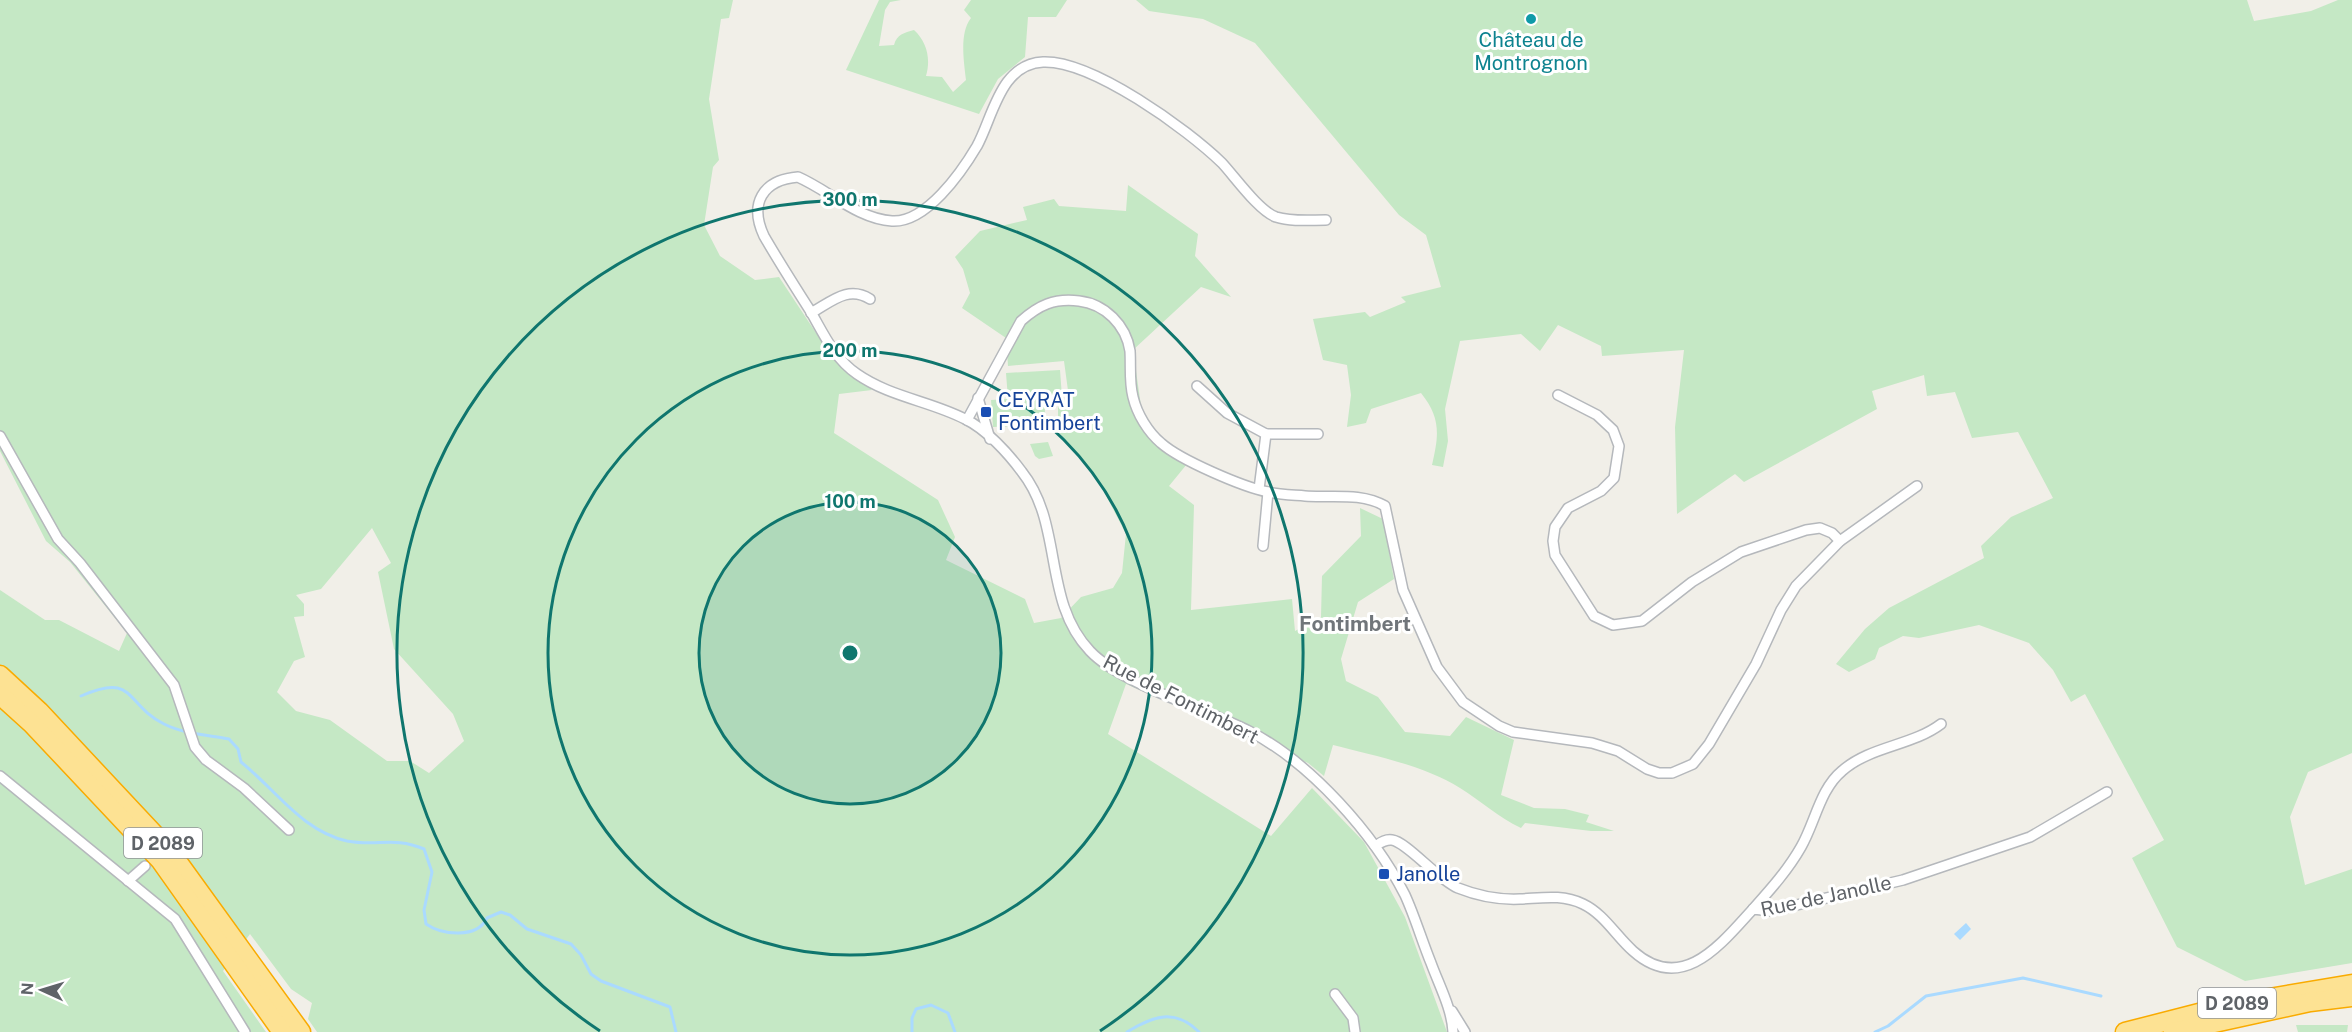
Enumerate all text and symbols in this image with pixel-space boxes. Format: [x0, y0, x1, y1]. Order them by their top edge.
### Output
marker: Château de Montrognon [1524, 12, 1538, 26]
place label: Château de Montrognon [1474, 28, 1588, 75]
text: 300 m [822, 189, 878, 210]
text: 200 m [823, 340, 877, 361]
place label: CEYRAT Fontimbert [998, 388, 1101, 435]
marker: CEYRAT Fontimbert [979, 405, 993, 419]
text: 100 m [824, 491, 876, 512]
district label: Fontimbert [1299, 611, 1411, 636]
centre of rings [840, 643, 860, 663]
street label: Rue de Fontimbert [1099, 649, 1263, 749]
road number: D 2089 [124, 828, 202, 858]
place label: Janolle [1396, 862, 1460, 886]
marker: Janolle [1377, 867, 1391, 881]
street label: Rue de Janolle [1758, 870, 1894, 922]
north arrow [12, 960, 72, 1020]
text: N [18, 982, 37, 996]
road number: D 2089 [2198, 988, 2276, 1018]

